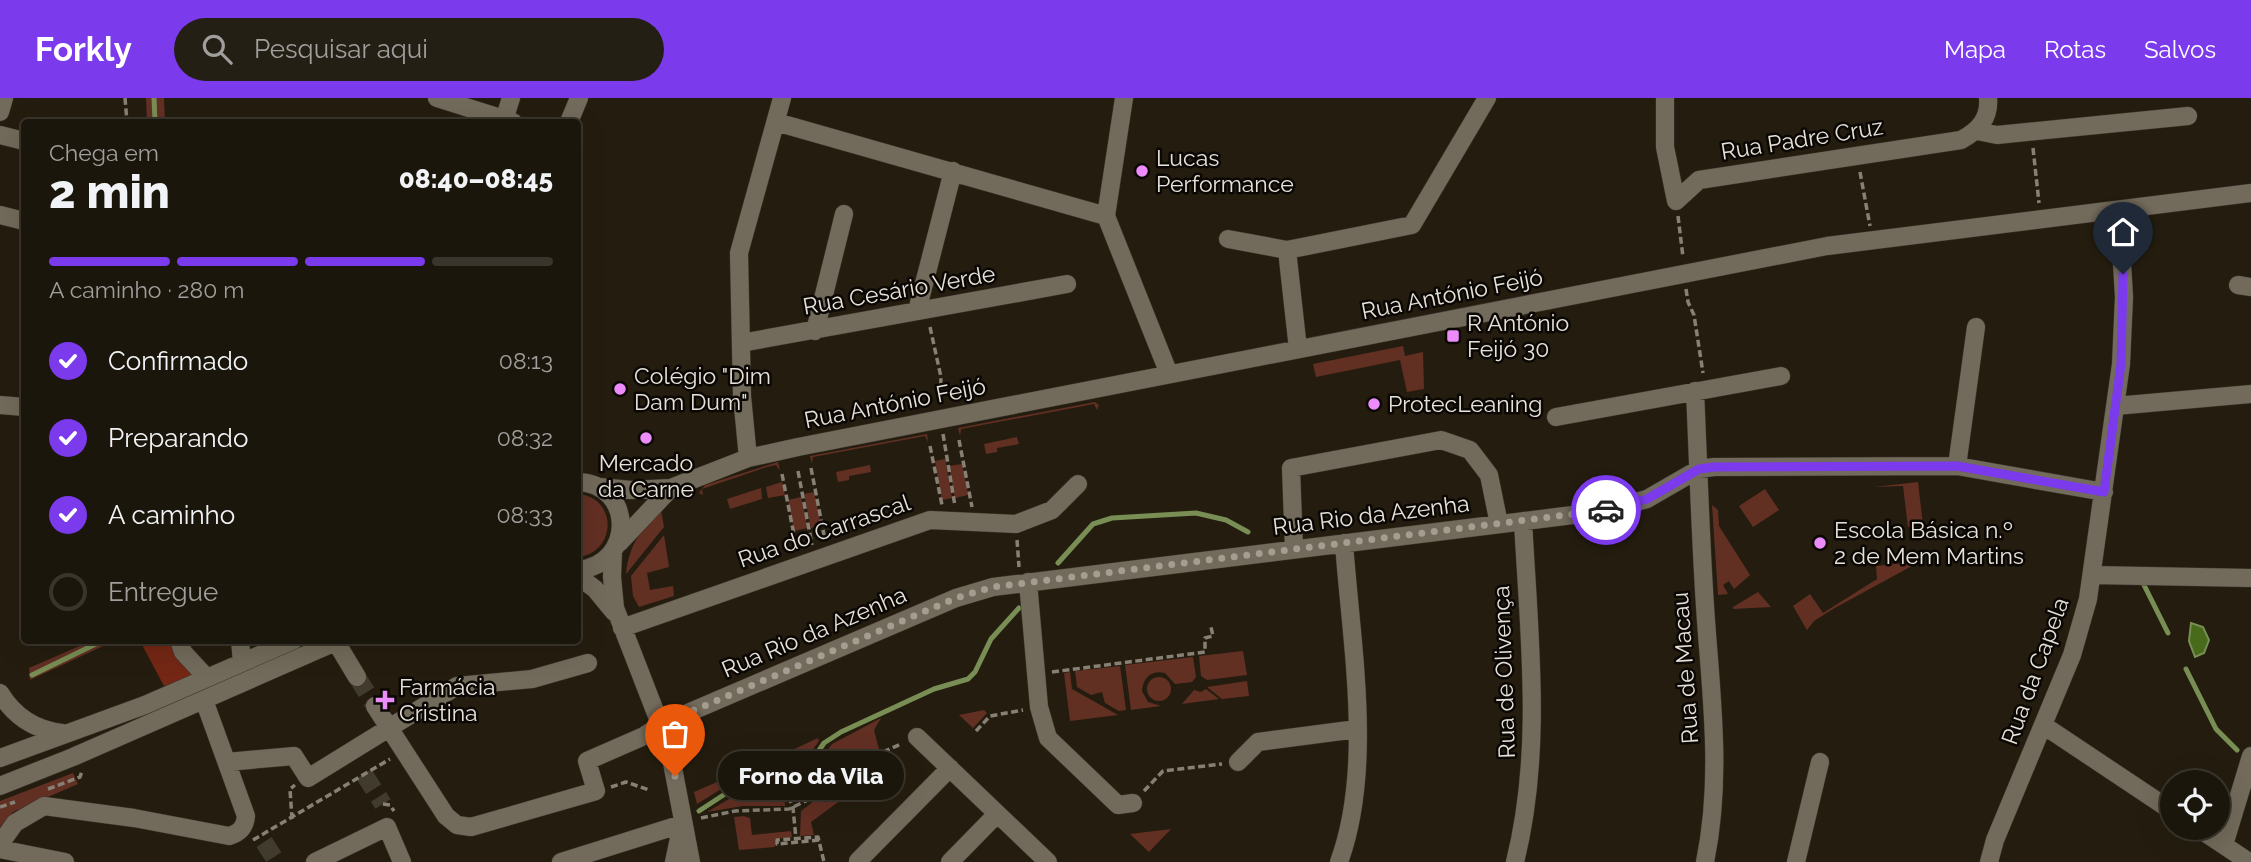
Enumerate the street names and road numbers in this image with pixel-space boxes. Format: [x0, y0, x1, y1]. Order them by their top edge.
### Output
street label: Rua Padre Cruz [1719, 112, 1885, 165]
street label: Rua Cesário Verde [801, 259, 997, 320]
street label: Rua António Feijó [1359, 263, 1545, 324]
street label: Rua António Feijó [802, 372, 988, 433]
street label: Rua do Carrascal [734, 488, 914, 573]
street label: Rua Rio da Azenha [1271, 489, 1471, 540]
street label: Rua Rio da Azenha [717, 580, 910, 683]
street label: Rua de Olivença [1487, 585, 1520, 759]
street label: Rua de Macau [1666, 591, 1703, 745]
street label: Rua da Capela [1995, 594, 2074, 748]

